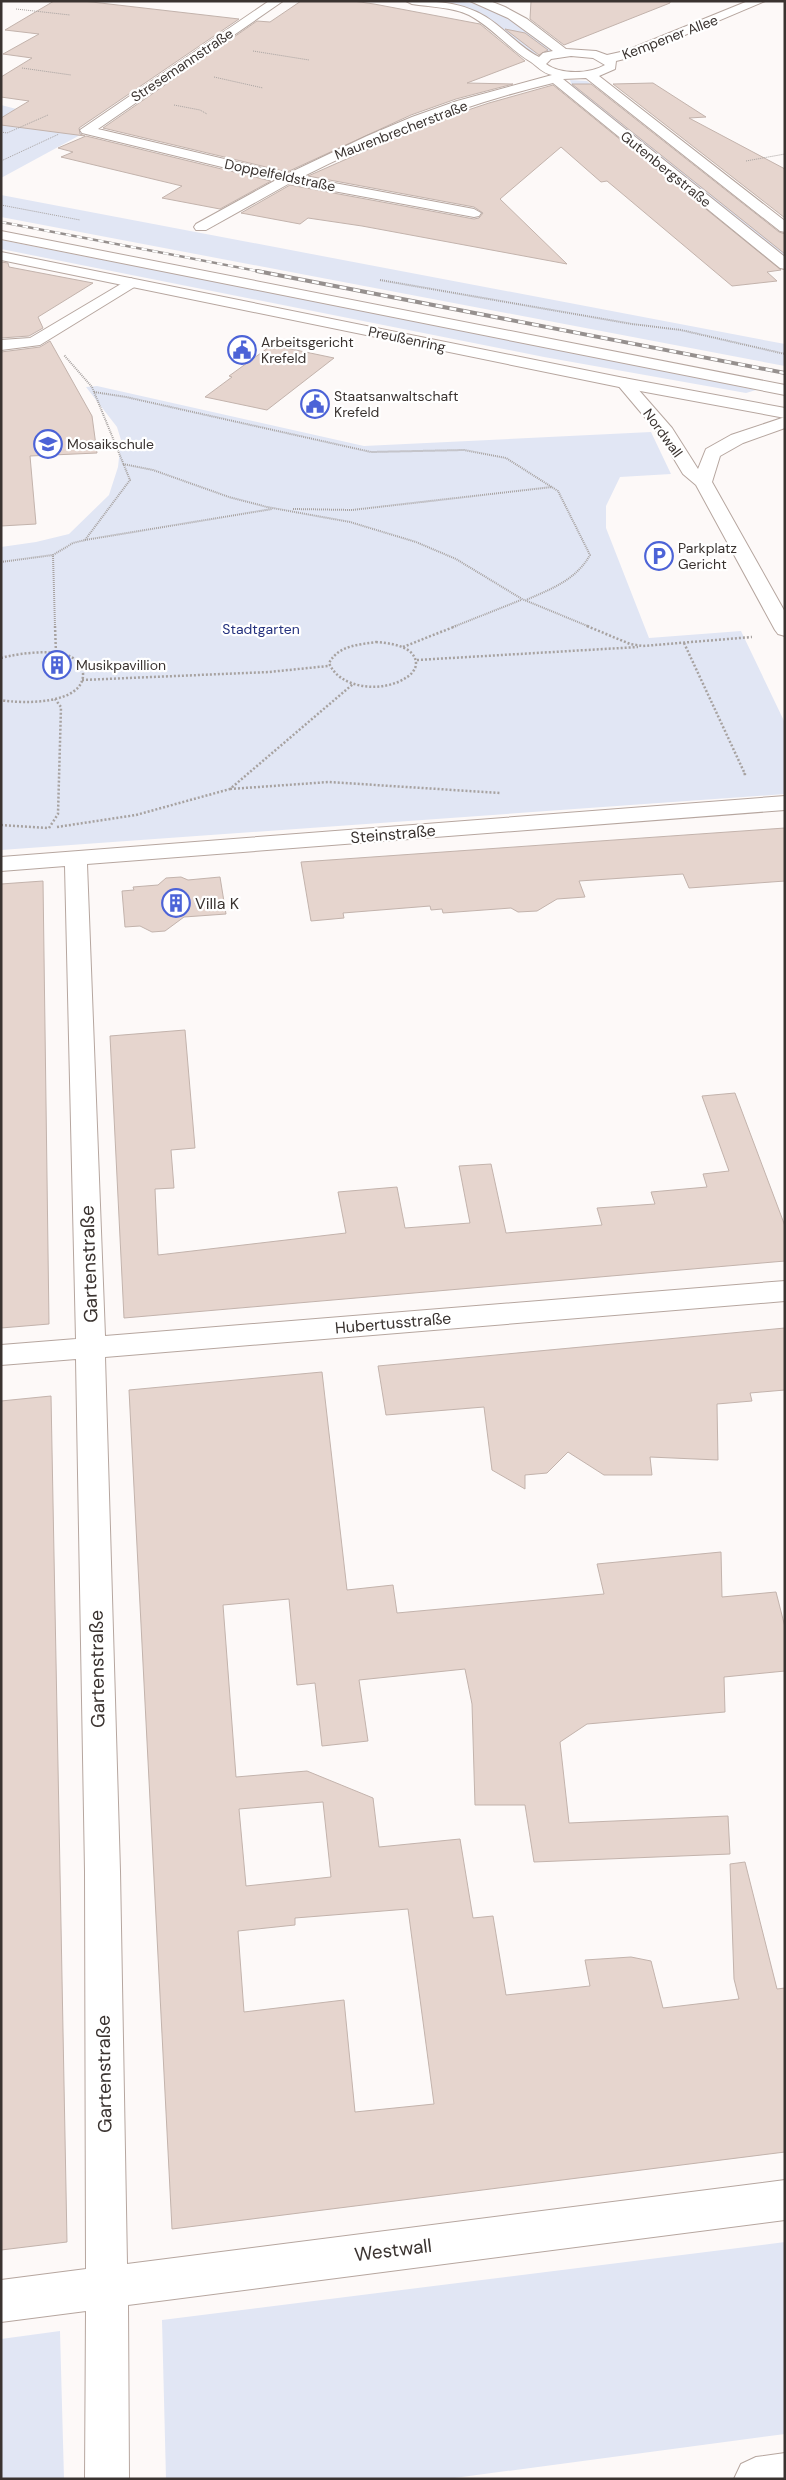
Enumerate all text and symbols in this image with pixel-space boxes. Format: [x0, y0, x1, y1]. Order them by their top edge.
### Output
street label: Kempener Allee [620, 10, 721, 64]
street label: Stresemannstraße [127, 24, 237, 106]
street label: Maurenbrecherstraße [332, 96, 470, 164]
street label: Gutenbergstraße [617, 127, 715, 211]
street label: Doppelfeldstraße [223, 154, 337, 196]
street label: Preußenring [367, 322, 447, 356]
place label: Arbeitsgericht Krefeld [261, 333, 354, 367]
public building icon: Arbeitsgericht Krefeld [227, 335, 257, 365]
place label: Staatsanwaltschaft Krefeld [334, 387, 458, 421]
public building icon: Staatsanwaltschaft Krefeld [300, 389, 330, 419]
street label: Nordwall [639, 405, 687, 461]
school or university icon: Mosaikschule [33, 429, 63, 459]
place label: Mosaikschule [67, 435, 154, 453]
place label: Parkplatz Gericht [678, 539, 737, 573]
parking icon: Parkplatz Gericht [644, 541, 674, 571]
park label: Stadtgarten [222, 620, 300, 638]
building icon: Musikpavillion [42, 650, 72, 680]
place label: Musikpavillion [76, 656, 166, 674]
street label: Steinstraße [350, 820, 436, 848]
building icon: Villa K [161, 888, 191, 918]
place label: Villa K [195, 893, 239, 914]
street label: Gartenstraße [74, 1205, 104, 1323]
street label: Hubertusstraße [334, 1307, 452, 1339]
street label: Gartenstraße [83, 1610, 111, 1728]
street label: Gartenstraße [90, 2015, 118, 2133]
street label: Westwall [353, 2233, 433, 2267]

